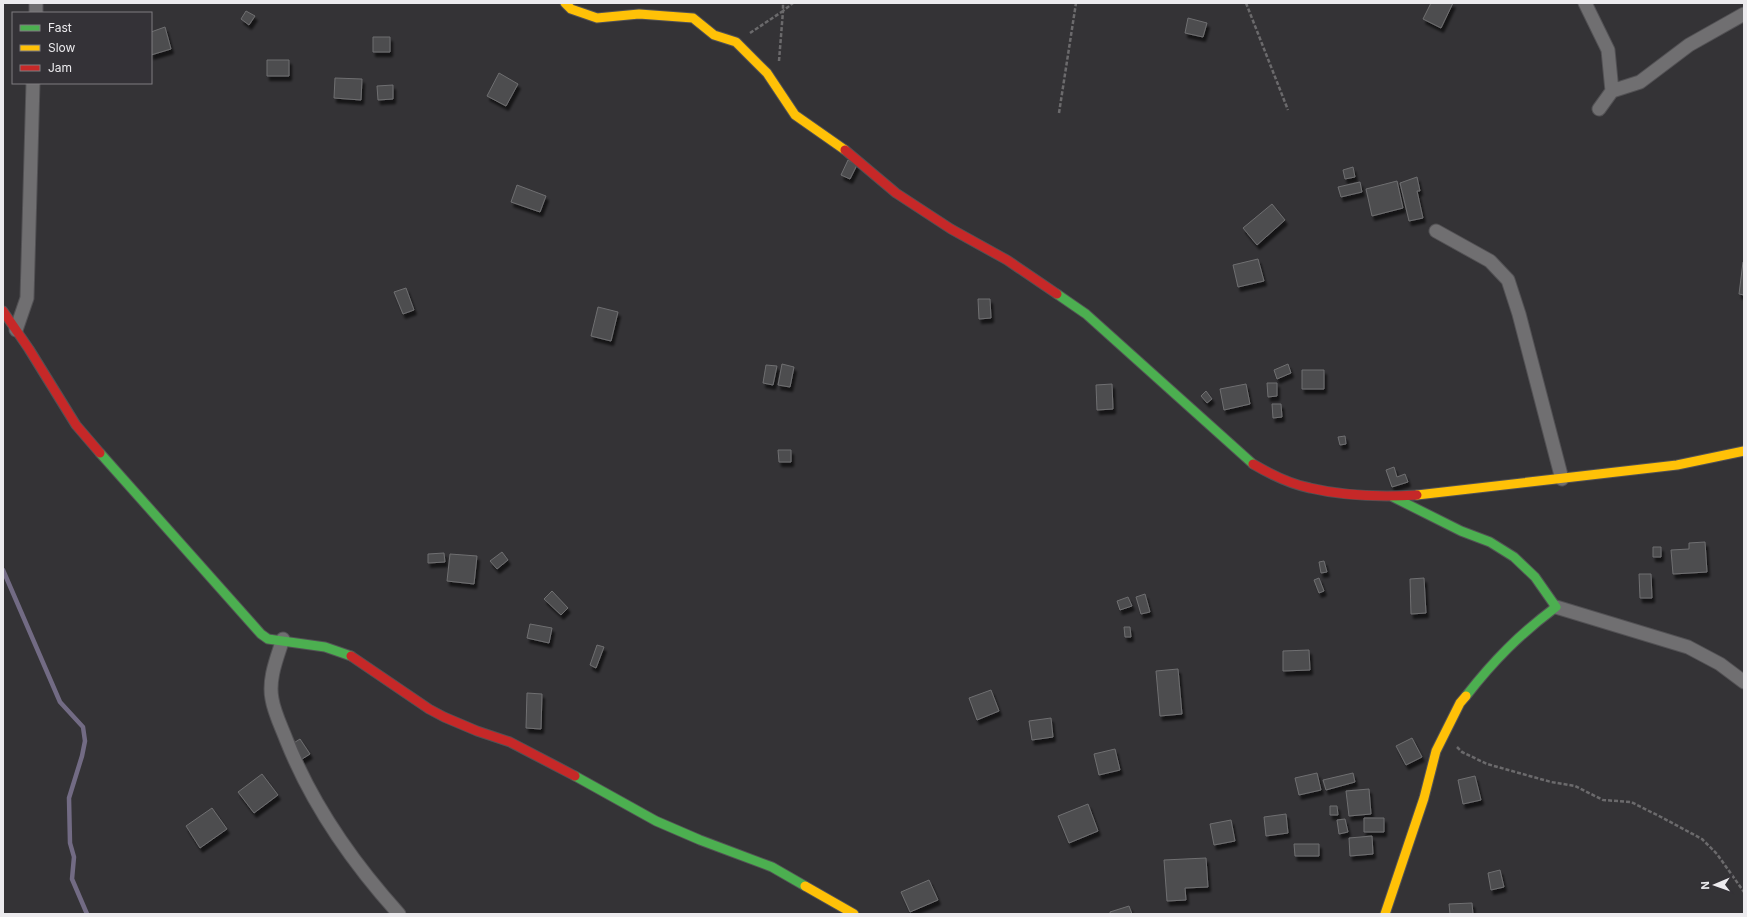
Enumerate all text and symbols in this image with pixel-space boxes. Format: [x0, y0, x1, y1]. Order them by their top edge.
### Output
legend [12, 12, 152, 84]
text: Fast [48, 20, 72, 35]
text: Slow [48, 40, 76, 55]
text: Jam [48, 60, 72, 75]
north arrow [1695, 865, 1735, 905]
text: N [1698, 881, 1712, 890]

